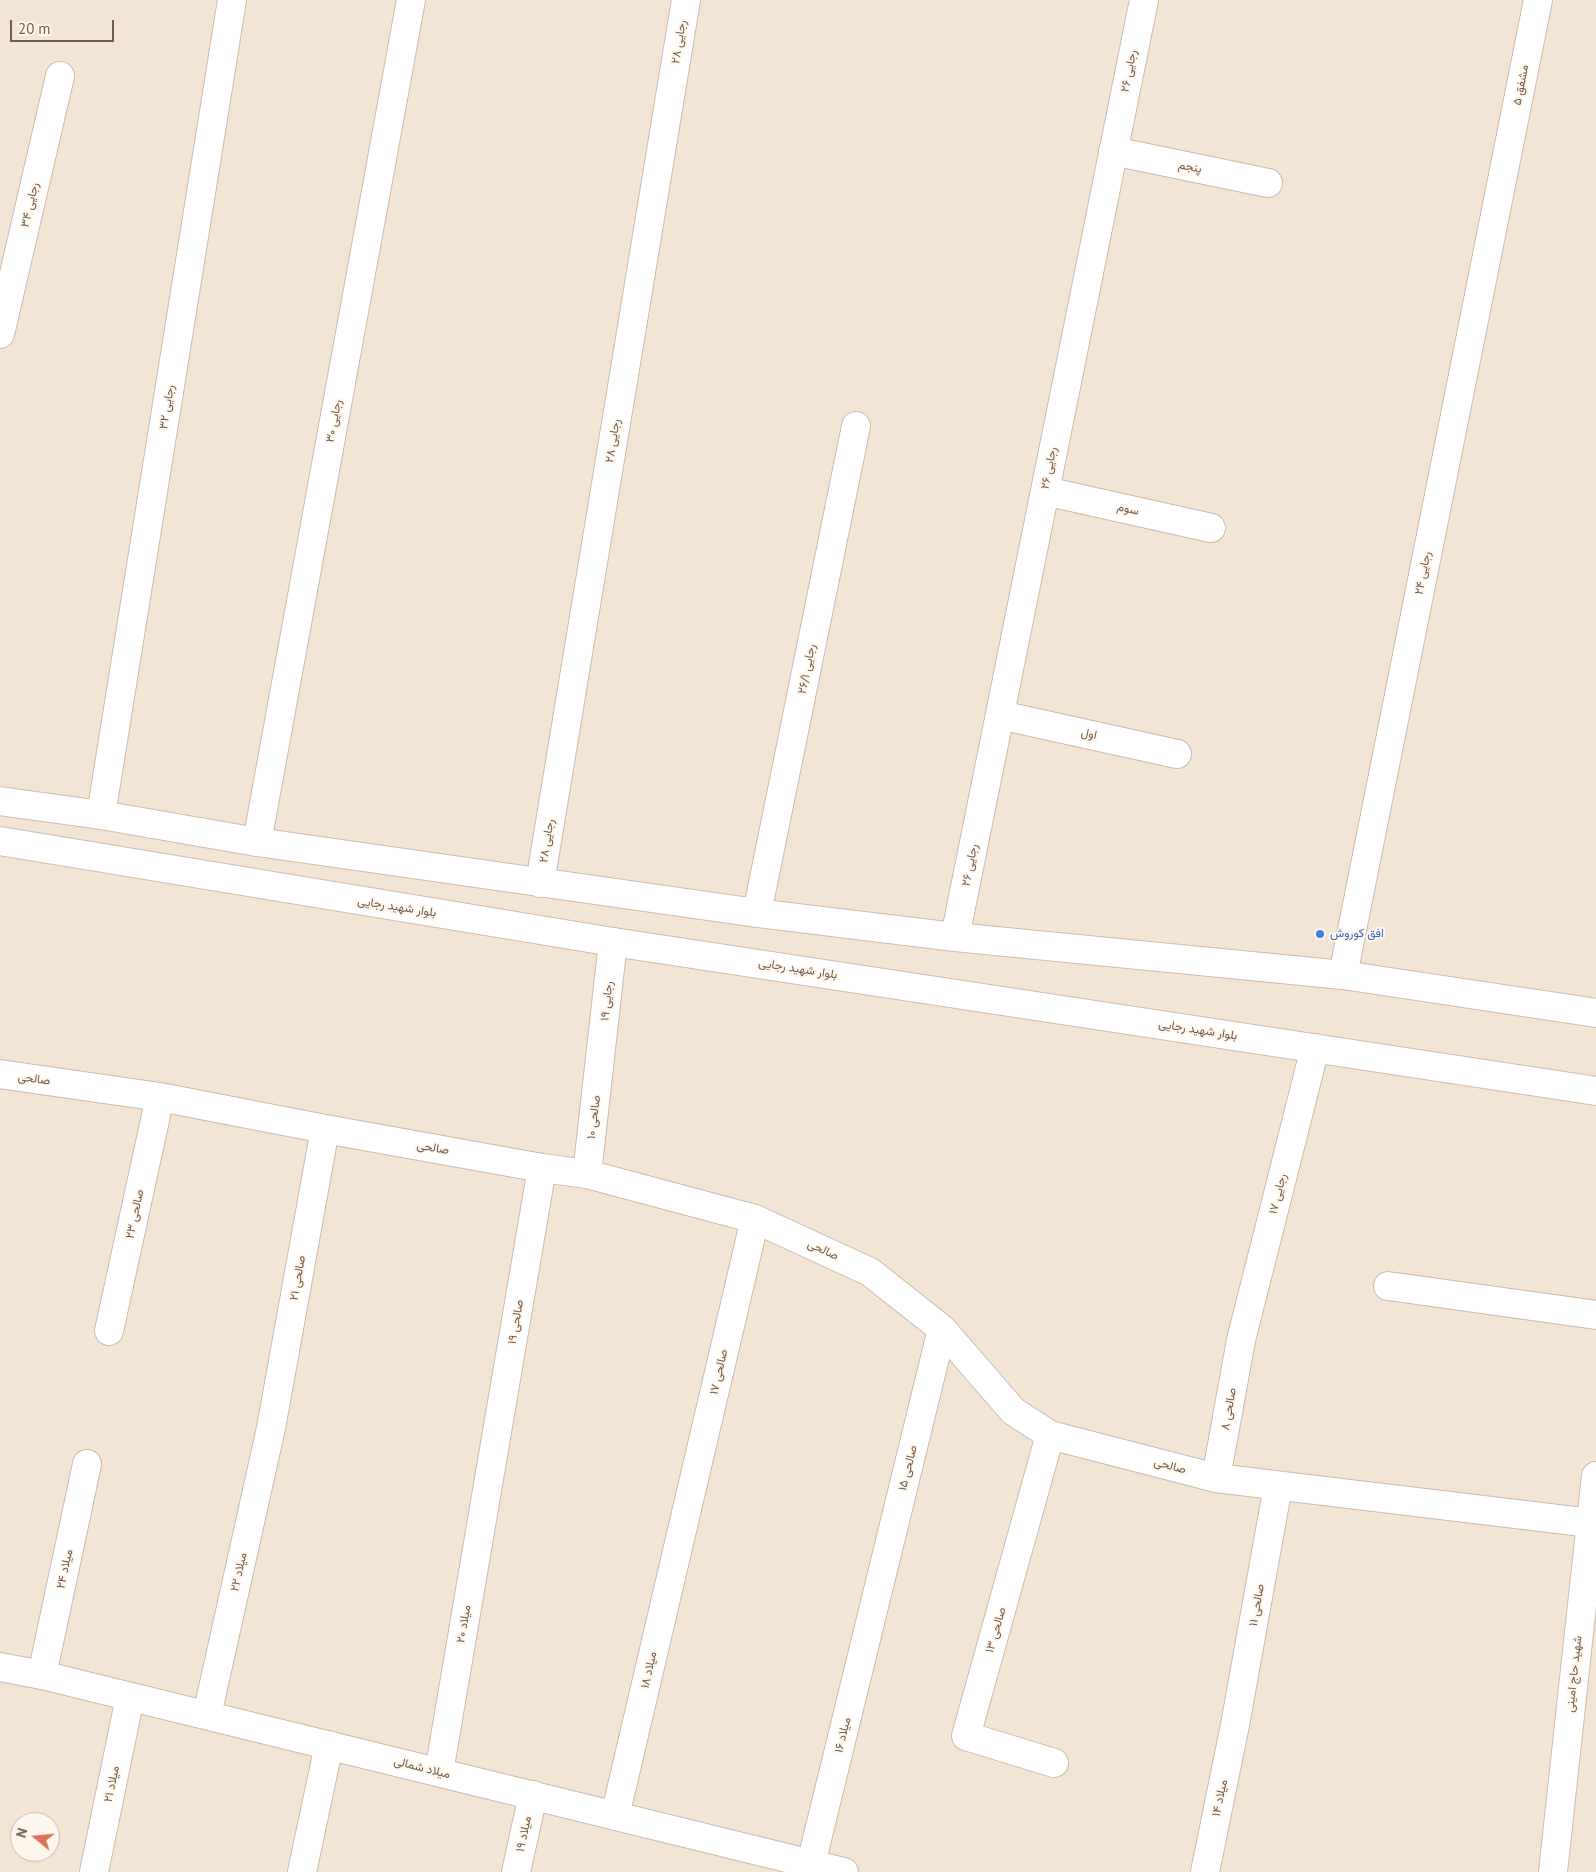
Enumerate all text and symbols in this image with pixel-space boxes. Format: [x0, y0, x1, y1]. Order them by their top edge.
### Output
scale bar [12, 10, 116, 42]
text: 20 m [18, 19, 51, 38]
street label: رجایی ۲۸ [668, 19, 690, 65]
street label: رجایی ۲۶ [1118, 49, 1140, 93]
street label: مشفق ۵ [1510, 63, 1532, 107]
street label: پنجم [1177, 158, 1203, 176]
street label: رجایی ۳۴ [18, 181, 42, 229]
street label: رجایی ۳۲ [156, 384, 178, 430]
street label: رجایی ۳۰ [323, 398, 345, 444]
street label: رجایی ۲۸ [602, 418, 624, 464]
street label: رجایی ۲۶ [1038, 446, 1060, 490]
street label: سوم [1116, 500, 1140, 518]
street label: رجایی ۲۴ [1412, 550, 1434, 596]
street label: رجایی ۲۶/۱ [795, 643, 819, 695]
street label: اول [1080, 725, 1098, 743]
street label: رجایی ۲۸ [536, 818, 558, 864]
street label: رجایی ۲۶ [959, 843, 981, 887]
street label: بلوار شهید رجایی [357, 894, 437, 920]
place label: افق کوروش [1330, 927, 1384, 941]
marker: افق کوروش [1314, 928, 1326, 940]
street label: بلوار شهید رجایی [758, 956, 838, 982]
street label: رجایی ۱۹ [598, 980, 616, 1022]
street label: بلوار شهید رجایی [1158, 1017, 1238, 1043]
street label: صالحی [17, 1070, 51, 1088]
street label: صالحی ۱۰ [584, 1094, 604, 1140]
street label: صالحی [416, 1138, 450, 1158]
street label: رجایی ۱۷ [1266, 1172, 1290, 1216]
street label: صالحی ۲۳ [123, 1188, 147, 1240]
street label: صالحی [805, 1237, 841, 1263]
street label: صالحی ۲۱ [287, 1254, 309, 1302]
street label: صالحی ۱۹ [505, 1299, 527, 1345]
street label: صالحی ۱۷ [707, 1348, 731, 1396]
street label: صالحی ۸ [1218, 1387, 1240, 1431]
street label: صالحی ۱۵ [895, 1444, 921, 1492]
street label: صالحی [1152, 1455, 1188, 1477]
street label: میلاد ۲۴ [54, 1548, 76, 1590]
street label: میلاد ۲۲ [228, 1551, 250, 1593]
street label: صالحی ۱۱ [1246, 1583, 1268, 1627]
street label: میلاد ۲۰ [454, 1604, 474, 1644]
street label: صالحی ۱۳ [983, 1605, 1009, 1655]
street label: شهید حاج امینی [1563, 1635, 1585, 1713]
street label: میلاد ۱۸ [638, 1650, 660, 1690]
street label: میلاد ۱۶ [832, 1716, 854, 1754]
street label: میلاد شمالی [392, 1754, 452, 1782]
street label: میلاد ۲۱ [101, 1765, 123, 1803]
street label: میلاد ۱۴ [1209, 1778, 1231, 1818]
north arrow [10, 1812, 60, 1862]
street label: میلاد ۱۹ [513, 1815, 535, 1853]
text: N [12, 1826, 32, 1840]

